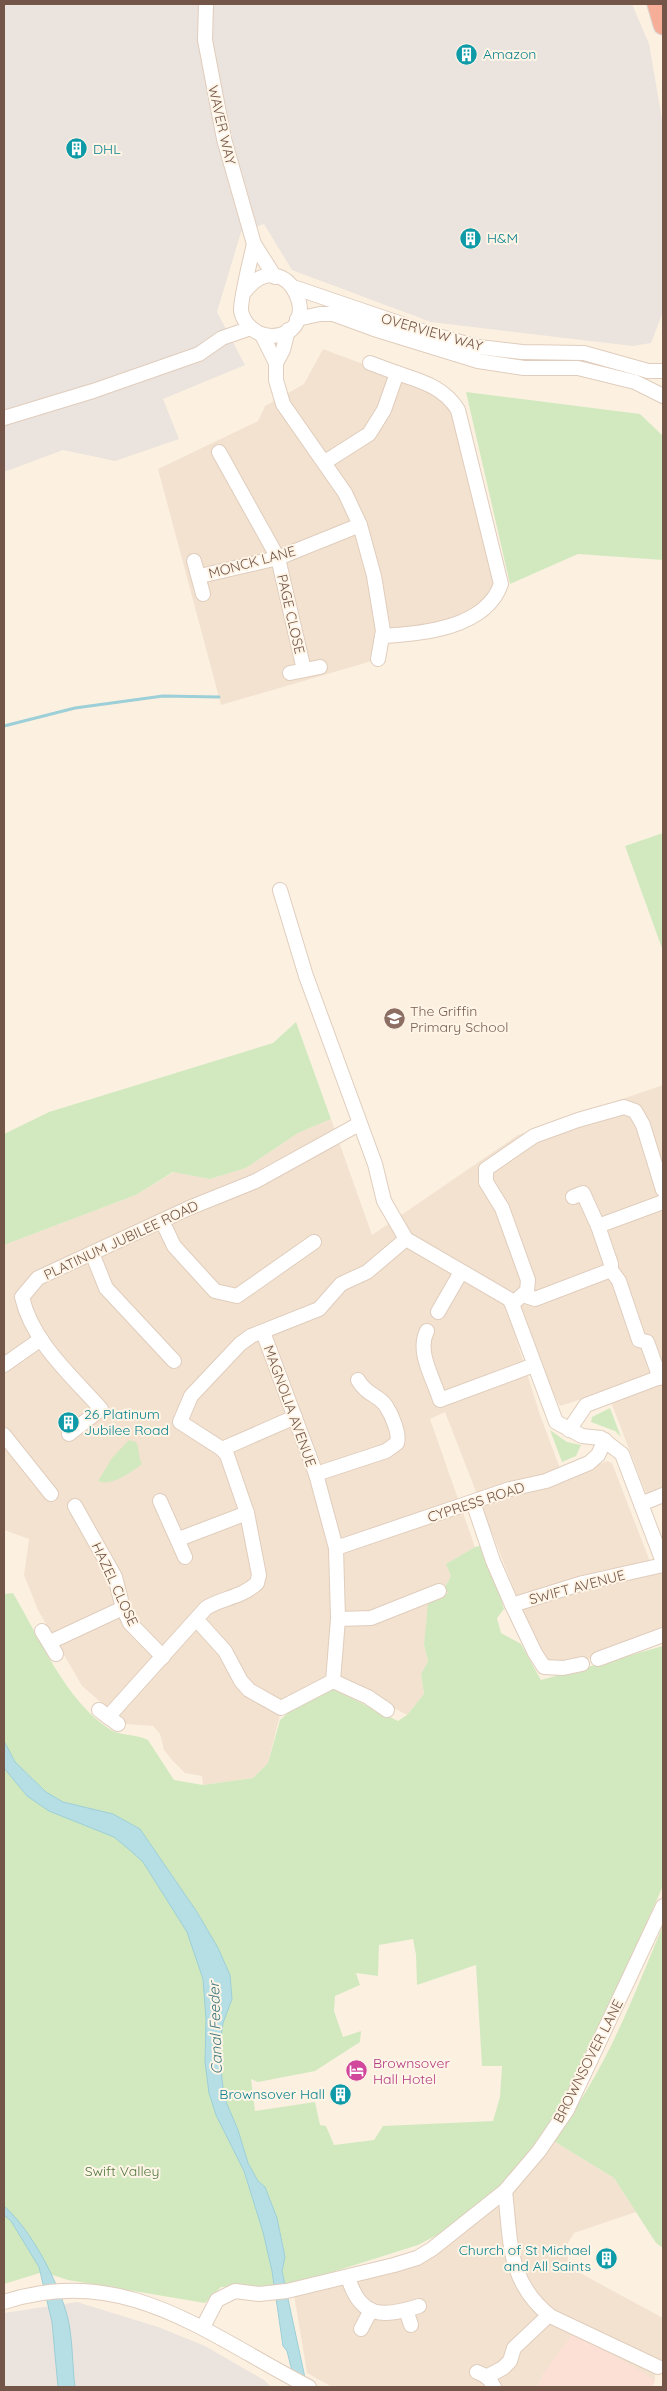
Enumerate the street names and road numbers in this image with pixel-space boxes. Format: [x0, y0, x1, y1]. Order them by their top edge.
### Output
street label: WAVER WAY [204, 84, 240, 167]
street label: OVERVIEW WAY [379, 309, 485, 355]
street label: MONCK LANE [206, 542, 298, 582]
street label: PAGE CLOSE [273, 572, 309, 656]
street label: PLATINUM JUBILEE ROAD [41, 1196, 201, 1284]
street label: MAGNOLIA AVENUE [260, 1343, 320, 1469]
street label: CYPRESS ROAD [425, 1478, 527, 1526]
street label: HAZEL CLOSE [88, 1539, 142, 1629]
street label: SWIFT AVENUE [527, 1566, 627, 1608]
street label: BROWNSOVER LANE [549, 1996, 627, 2126]

